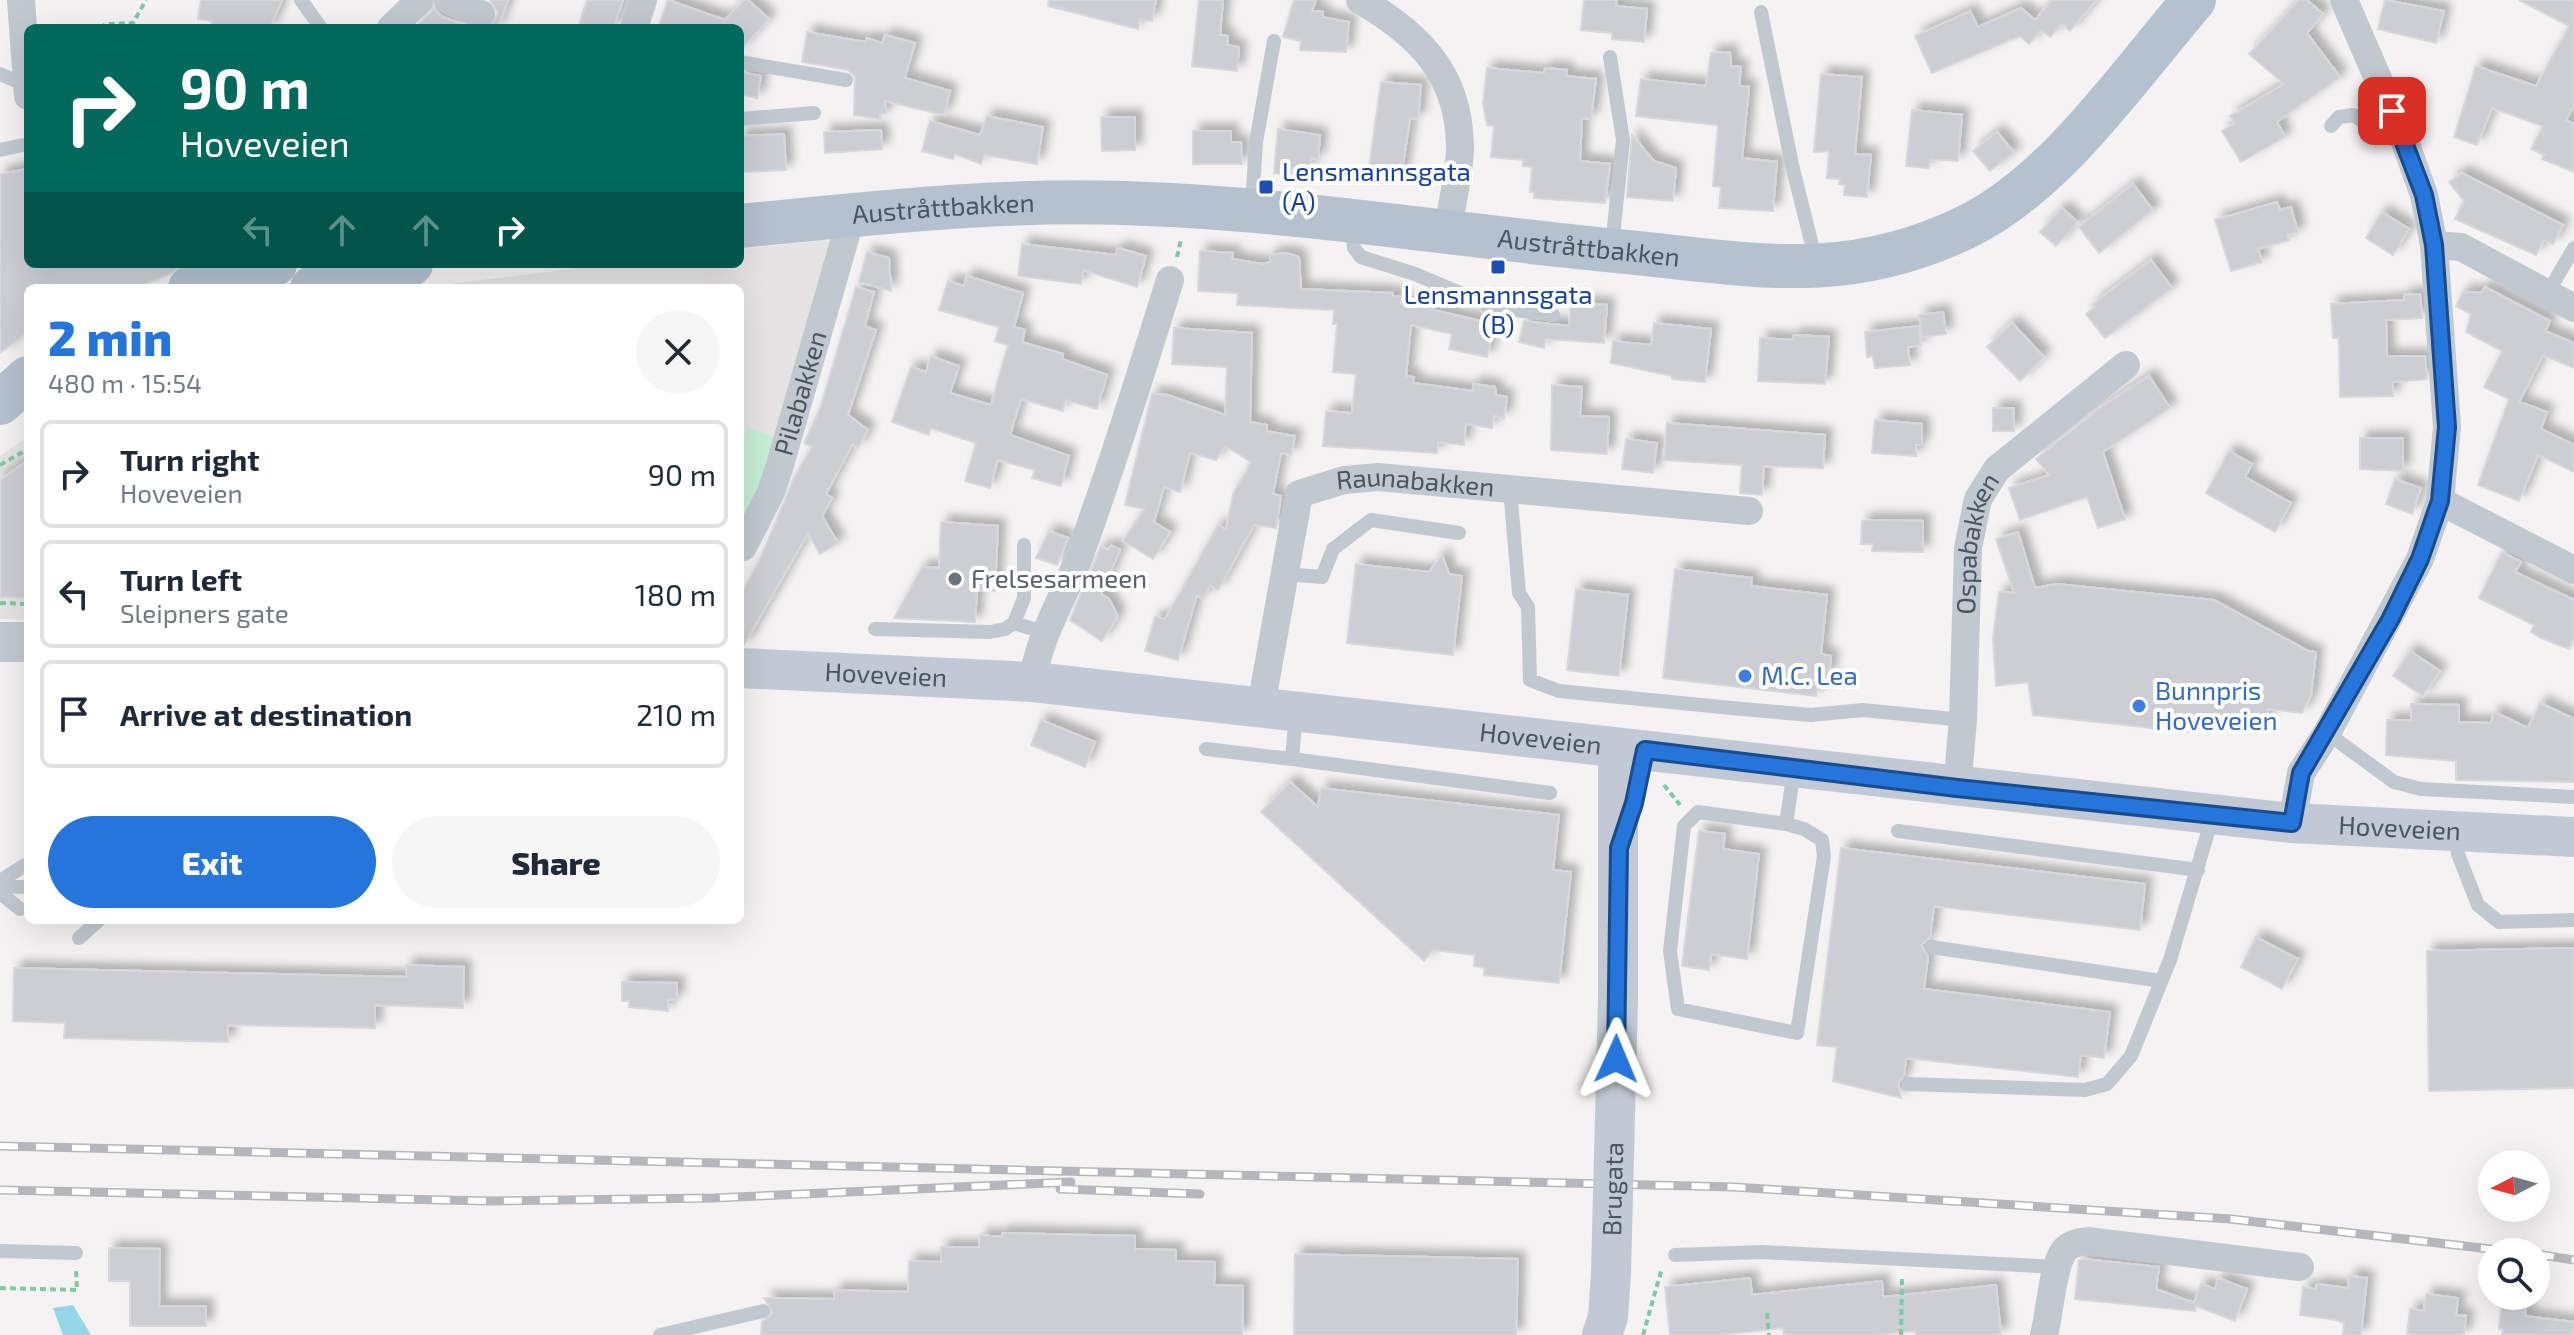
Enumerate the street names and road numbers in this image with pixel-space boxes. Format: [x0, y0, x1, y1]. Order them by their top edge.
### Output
street label: Austråttbakken [850, 186, 1035, 229]
street label: Austråttbakken [1496, 221, 1682, 272]
street label: Pilabakken [767, 327, 832, 459]
street label: Raunabakken [1335, 460, 1496, 502]
street label: Ospabakken [1949, 466, 2005, 615]
street label: Hoveveien [824, 655, 948, 692]
street label: Hoveveien [1478, 715, 1603, 760]
street label: Hoveveien [2338, 808, 2462, 845]
street label: Brugata [1595, 1141, 1628, 1236]

